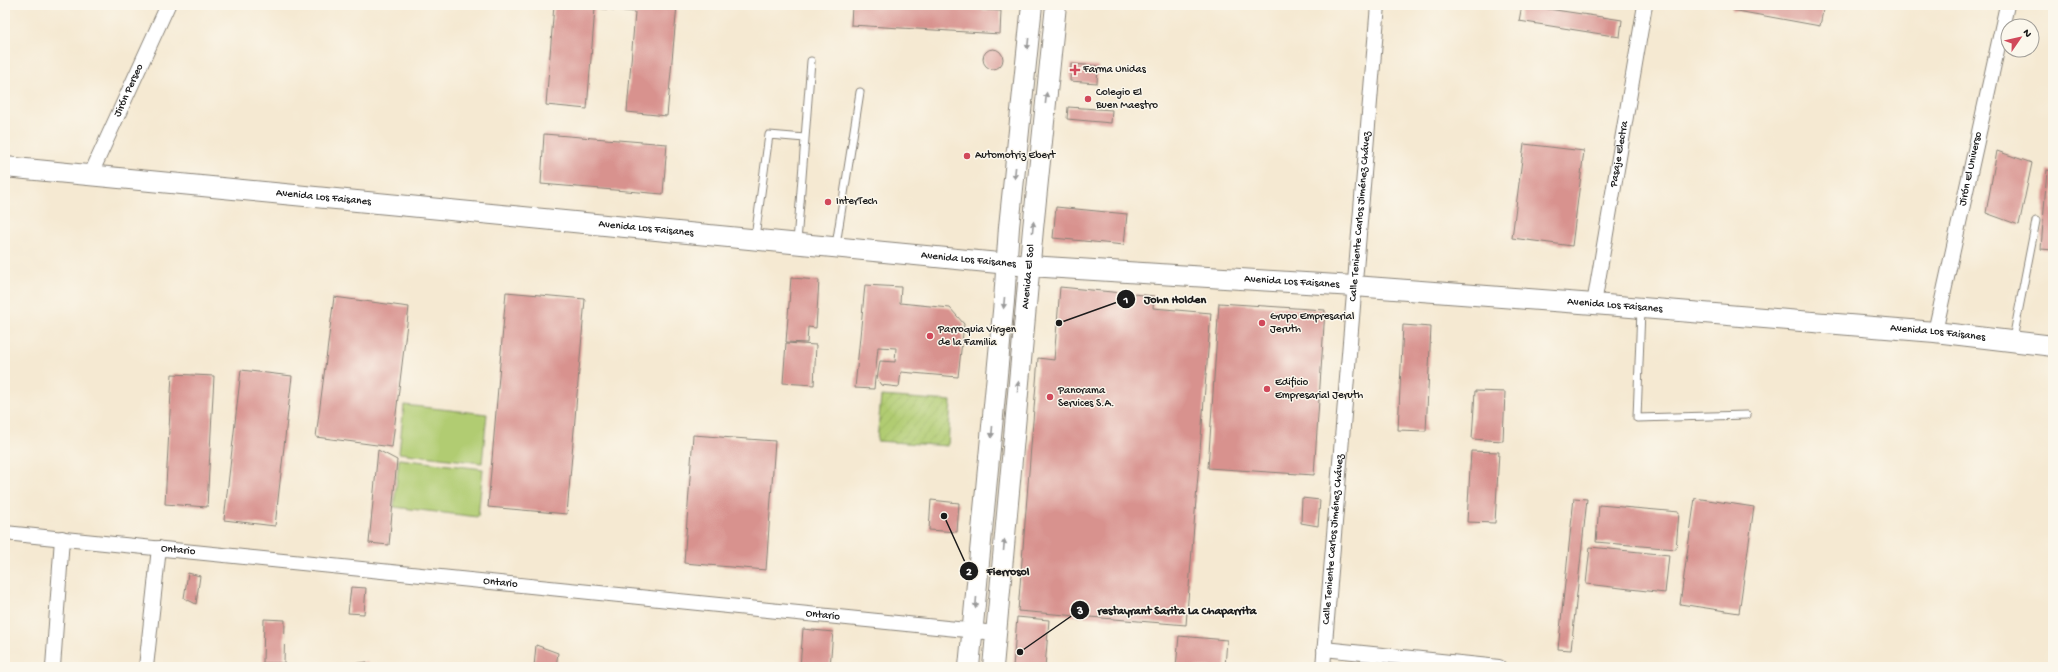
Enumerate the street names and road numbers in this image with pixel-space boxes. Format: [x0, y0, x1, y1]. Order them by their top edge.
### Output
street label: Jirón Perseo [112, 62, 146, 119]
street label: Pasaje Electra [1608, 119, 1631, 189]
street label: Calle Teniente Carlos Jiménez Chávez [1347, 130, 1374, 302]
street label: Jirón El Universo [1957, 130, 1985, 207]
street label: Avenida Los Faisanes [275, 187, 373, 208]
street label: Avenida Los Faisanes [598, 218, 695, 240]
street label: Avenida El Sol [1020, 243, 1038, 310]
street label: Avenida Los Faisanes [920, 250, 1018, 271]
street label: Avenida Los Faisanes [1244, 273, 1341, 291]
street label: Avenida Los Faisanes [1567, 296, 1664, 316]
street label: Avenida Los Faisanes [1890, 322, 1987, 344]
street label: Calle Teniente Carlos Jiménez Chávez [1321, 453, 1347, 625]
street label: Ontario [160, 543, 196, 558]
street label: Ontario [483, 575, 519, 591]
street label: Ontario [805, 608, 841, 623]

